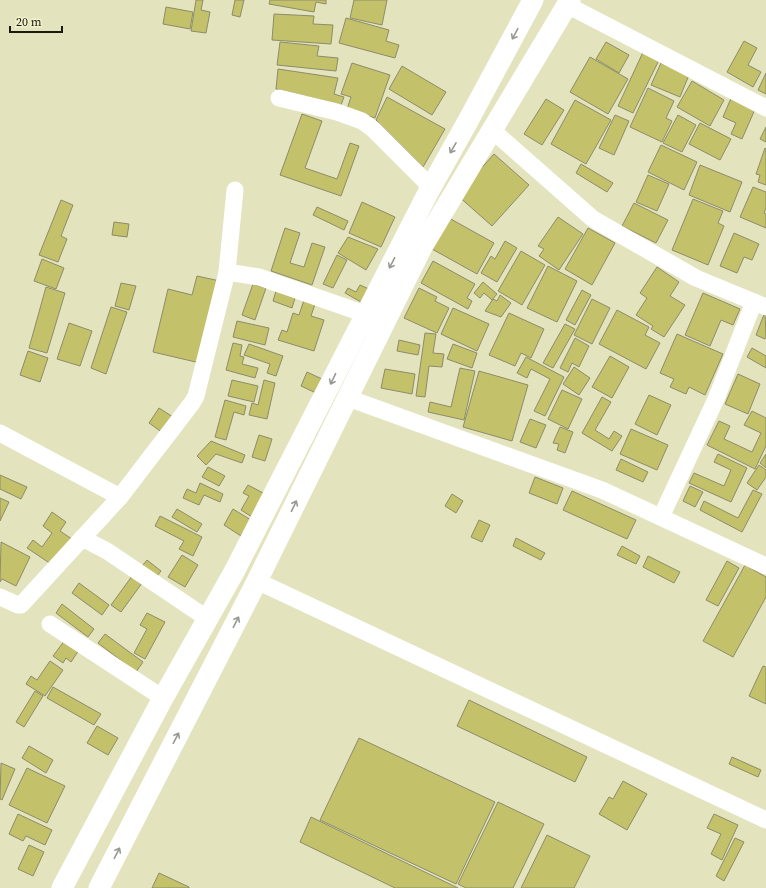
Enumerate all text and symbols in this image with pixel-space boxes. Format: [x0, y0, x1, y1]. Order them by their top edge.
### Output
scale bar [10, 8, 62, 34]
text: 20 m [16, 14, 42, 30]
one-way arrow [511, 28, 518, 40]
one-way arrow [448, 142, 456, 154]
one-way arrow [387, 257, 395, 269]
one-way arrow [329, 373, 336, 385]
one-way arrow [291, 500, 299, 512]
one-way arrow [233, 616, 240, 628]
one-way arrow [173, 732, 181, 744]
one-way arrow [114, 848, 121, 860]

